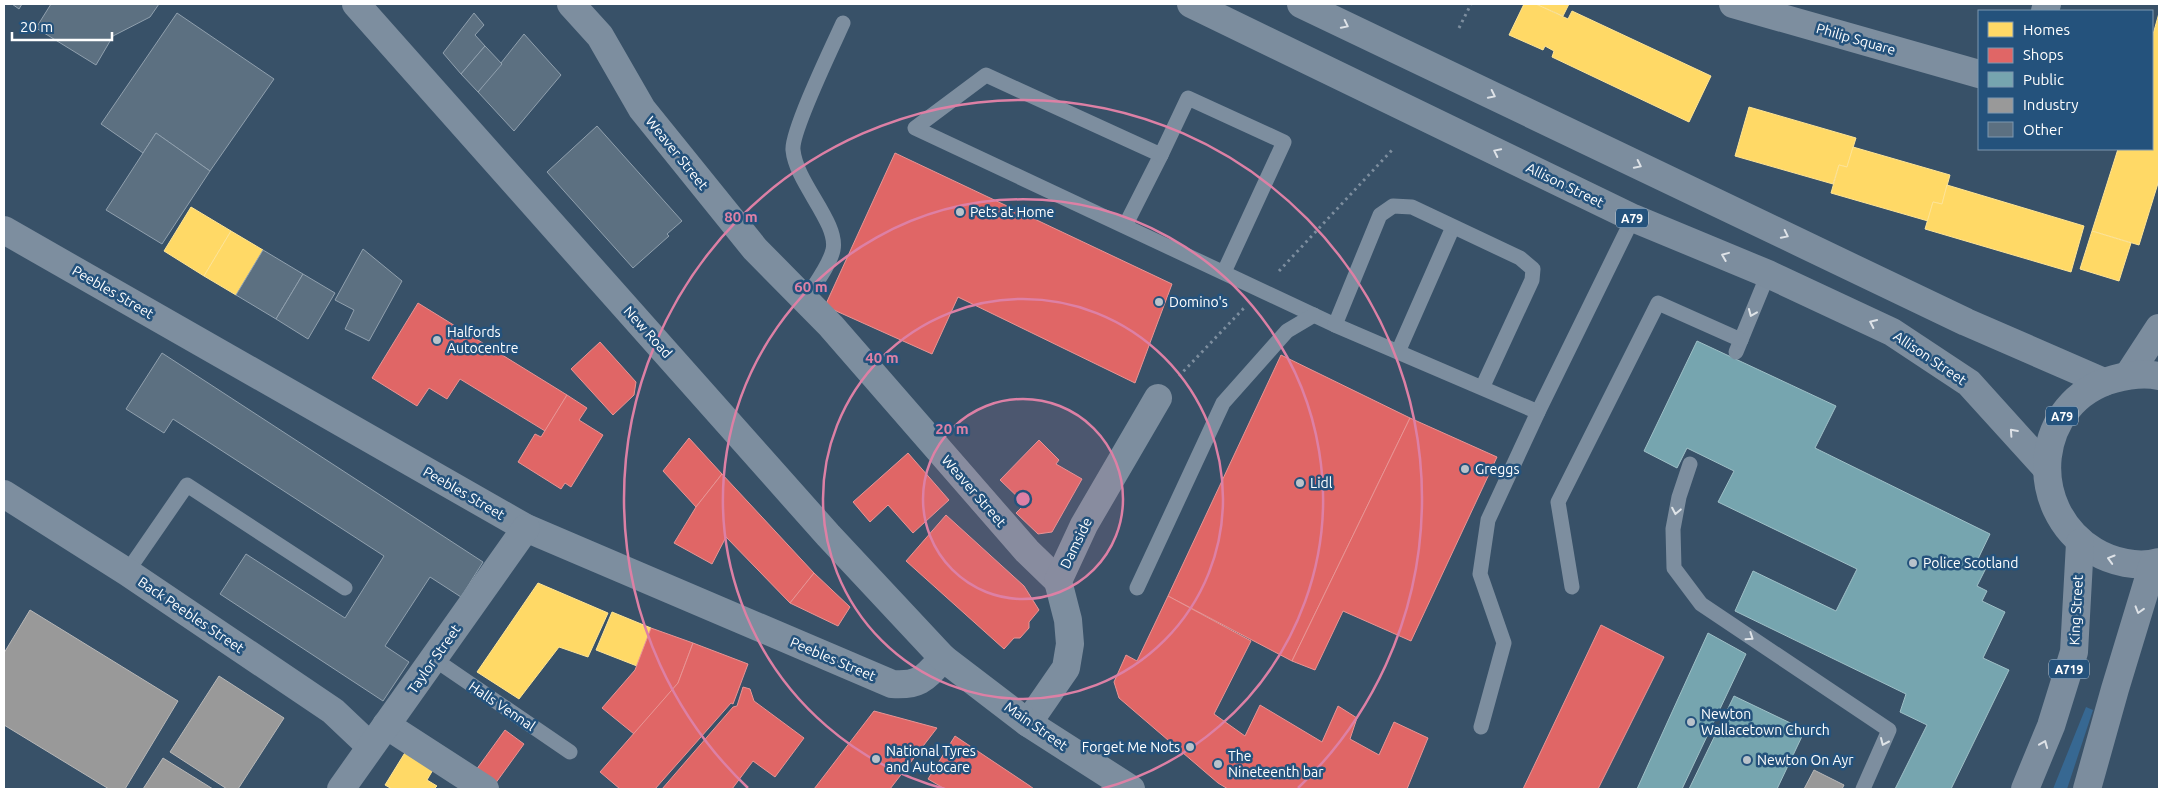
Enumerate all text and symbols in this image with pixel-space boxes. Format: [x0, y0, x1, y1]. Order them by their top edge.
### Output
scale bar [12, 10, 112, 42]
legend [1978, 10, 2153, 150]
text: 20 m [20, 18, 53, 35]
one-way arrow [1340, 19, 1349, 29]
street label: Philip Square [1814, 20, 1898, 58]
text: Homes [2023, 21, 2070, 38]
text: Shops [2023, 46, 2064, 63]
text: Public [2023, 71, 2064, 88]
one-way arrow [1487, 89, 1496, 99]
text: Industry [2023, 96, 2078, 113]
street label: Weaver Street [643, 113, 712, 193]
text: Other [2023, 121, 2063, 138]
one-way arrow [1493, 148, 1502, 159]
street label: Allison Street [1524, 159, 1607, 211]
one-way arrow [1633, 159, 1642, 169]
place label: Pets at Home [970, 204, 1054, 220]
marker: Pets at Home [954, 206, 966, 218]
text: 80 m [724, 208, 758, 225]
road number: A79 [1616, 208, 1648, 228]
one-way arrow [1780, 229, 1789, 240]
one-way arrow [1721, 252, 1729, 262]
street label: Peebles Street [69, 262, 157, 322]
text: 60 m [794, 278, 828, 295]
place label: Domino's [1169, 294, 1228, 310]
marker: Domino's [1153, 296, 1165, 308]
street label: New Road [621, 303, 675, 361]
one-way arrow [1748, 308, 1759, 317]
one-way arrow [1869, 318, 1878, 329]
place label: Halfords Autocentre [447, 324, 518, 356]
street label: Allison Street [1891, 328, 1970, 389]
marker: Halfords Autocentre [431, 334, 443, 346]
text: 40 m [865, 349, 899, 366]
road number: A79 [2046, 406, 2078, 426]
text: 20 m [935, 420, 969, 437]
one-way arrow [2010, 429, 2019, 438]
street label: Weaver Street [939, 452, 1010, 530]
place label: Greggs [1475, 461, 1519, 477]
street label: Peebles Street [420, 463, 508, 523]
marker: Greggs [1459, 463, 1471, 475]
place label: Lidl [1310, 475, 1333, 491]
marker: Lidl [1294, 477, 1306, 489]
centre of rings [1014, 490, 1032, 508]
one-way arrow [1671, 506, 1682, 515]
street label: Damside [1057, 515, 1095, 571]
one-way arrow [2108, 554, 2116, 564]
place label: Police Scotland [1923, 555, 2018, 571]
marker: Police Scotland [1907, 557, 1919, 569]
street label: Back Peebles Street [135, 574, 247, 657]
street label: King Street [2066, 574, 2086, 646]
one-way arrow [2134, 606, 2144, 614]
street label: Taylor Street [404, 621, 464, 697]
one-way arrow [1745, 631, 1754, 641]
street label: Peebles Street [788, 634, 879, 684]
road number: A719 [2049, 660, 2089, 679]
street label: Halls Vennal [466, 678, 538, 734]
street label: Main Street [1001, 698, 1071, 754]
place label: Newton Wallacetown Church [1701, 706, 1830, 738]
marker: Newton Wallacetown Church [1685, 716, 1697, 728]
one-way arrow [1880, 737, 1891, 746]
place label: Forget Me Nots [1082, 739, 1180, 755]
one-way arrow [2038, 740, 2048, 749]
marker: Forget Me Nots [1184, 741, 1196, 753]
place label: National Tyres and Autocare [886, 743, 976, 775]
place label: The Nineteenth bar [1228, 748, 1324, 780]
place label: Newton On Ayr [1757, 752, 1854, 768]
marker: National Tyres and Autocare [870, 753, 882, 765]
marker: Newton On Ayr [1741, 754, 1753, 766]
marker: The Nineteenth bar [1212, 758, 1224, 770]

